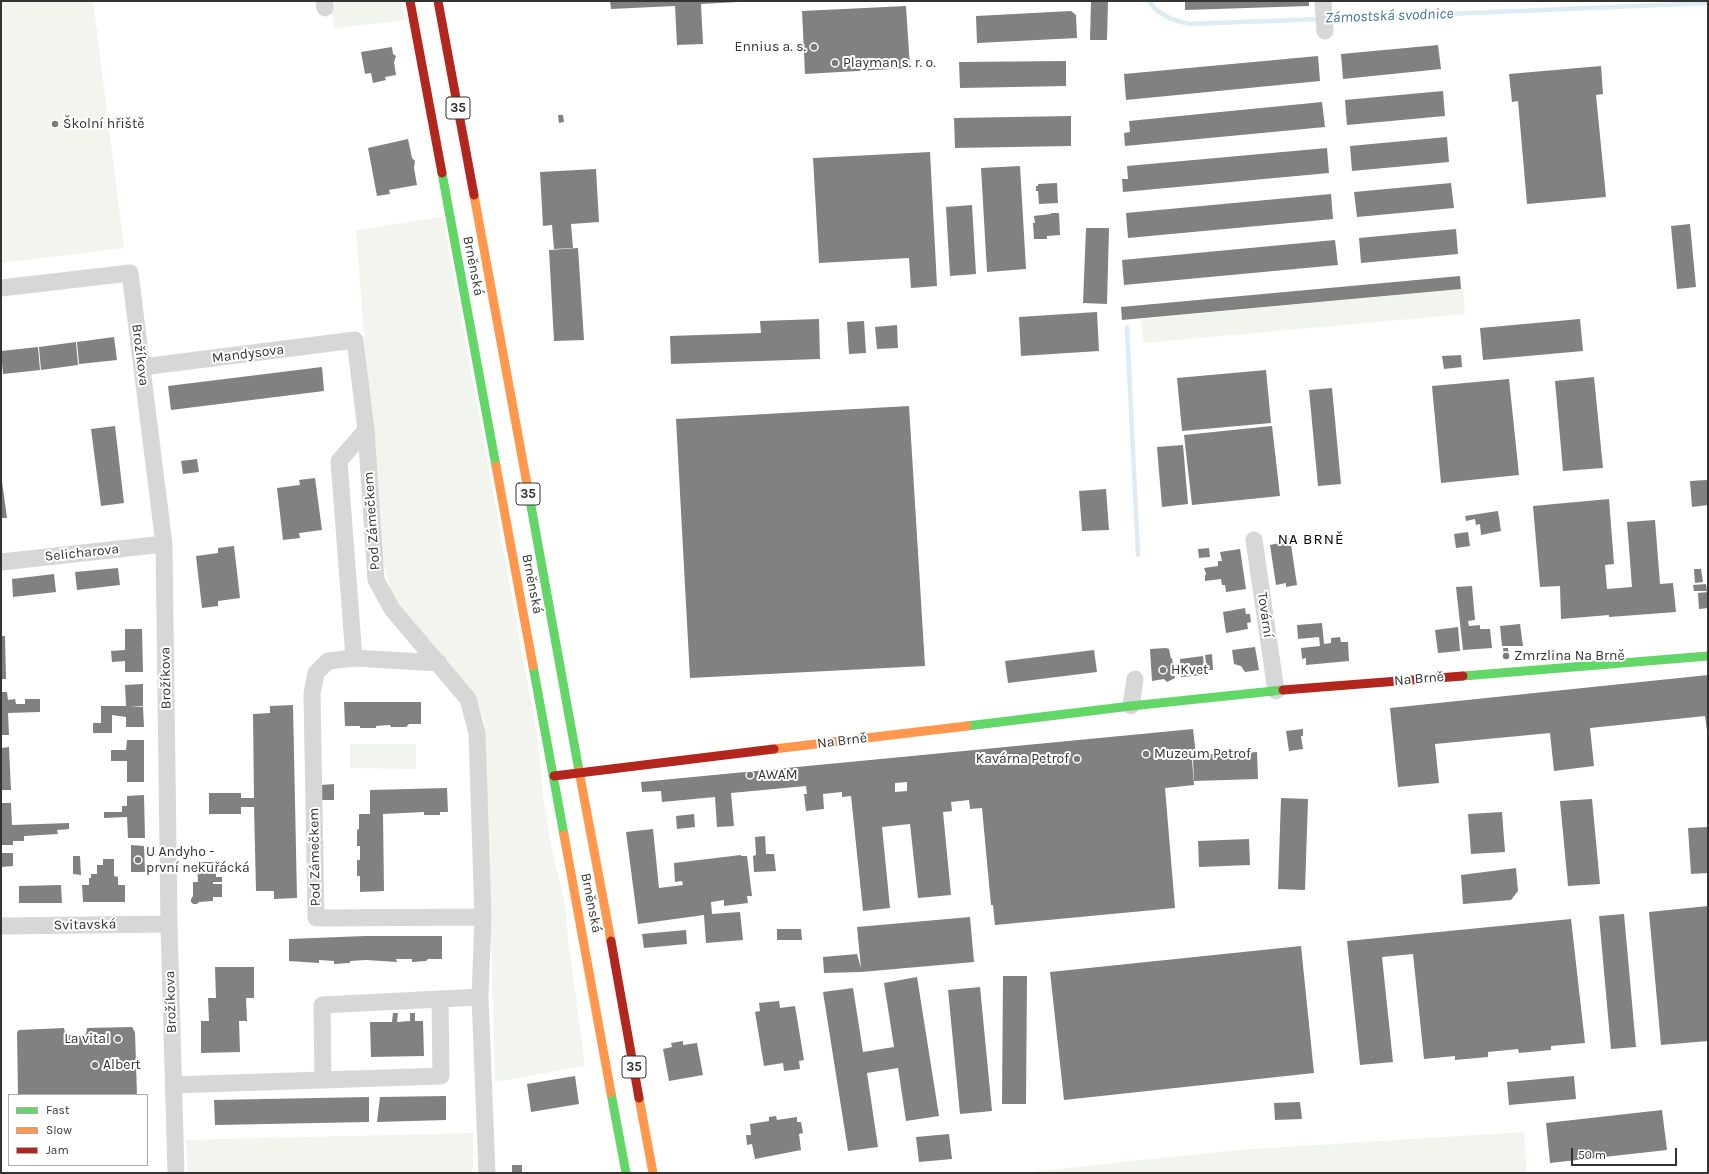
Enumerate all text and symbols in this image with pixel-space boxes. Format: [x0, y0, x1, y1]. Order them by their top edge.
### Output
water label: Zámostská svodnice [1324, 5, 1454, 27]
place label: Ennius a. s. [735, 39, 806, 55]
marker: Ennius a. s. [809, 42, 819, 52]
place label: Playman s. r. o. [843, 55, 936, 71]
marker: Playman s. r. o. [830, 58, 840, 68]
road number: 35 [446, 97, 470, 119]
place label: Školní hřiště [63, 116, 144, 132]
marker: Školní hřiště [50, 119, 60, 129]
street label: Brněnská [459, 235, 487, 297]
street label: Brožíkova [128, 323, 152, 387]
street label: Mandysova [211, 341, 285, 367]
street label: Pod Zámečkem [360, 471, 384, 571]
road number: 35 [516, 483, 540, 505]
district label: NA BRNĚ [1278, 531, 1344, 549]
street label: Selicharova [44, 541, 120, 565]
street label: Brněnská [518, 553, 546, 615]
street label: Tovární [1253, 591, 1277, 639]
street label: Brožíkova [157, 647, 175, 709]
place label: Zmrzlina Na Brně [1514, 648, 1625, 664]
marker: Zmrzlina Na Brně [1501, 651, 1511, 661]
place label: HKvet [1171, 662, 1208, 678]
marker: HKvet [1158, 665, 1168, 675]
street label: Na Brně [1393, 668, 1445, 690]
street label: Na Brně [816, 730, 868, 752]
place label: Muzeum Petrof [1154, 746, 1251, 762]
marker: Muzeum Petrof [1141, 749, 1151, 759]
place label: Kavárna Petrof [976, 751, 1069, 767]
marker: Kavárna Petrof [1072, 754, 1082, 764]
place label: AWAM [758, 767, 798, 783]
marker: AWAM [745, 770, 755, 780]
street label: Pod Zámečkem [306, 808, 324, 906]
place label: U Andyho - první nekuřácká [146, 844, 250, 876]
marker: U Andyho - první nekuřácká [133, 855, 143, 865]
street label: Brněnská [577, 872, 605, 934]
street label: Svitavská [54, 916, 116, 934]
street label: Brožíkova [162, 970, 180, 1034]
place label: La vital [64, 1031, 110, 1047]
marker: La vital [113, 1034, 123, 1044]
road number: 35 [622, 1056, 646, 1078]
place label: Albert [103, 1057, 141, 1073]
marker: Albert [90, 1060, 100, 1070]
legend [8, 1094, 148, 1166]
text: Fast [46, 1103, 69, 1117]
text: Slow [46, 1123, 72, 1137]
scale bar [1573, 1140, 1679, 1166]
text: Jam [46, 1143, 69, 1157]
text: 50 m [1578, 1148, 1606, 1162]

